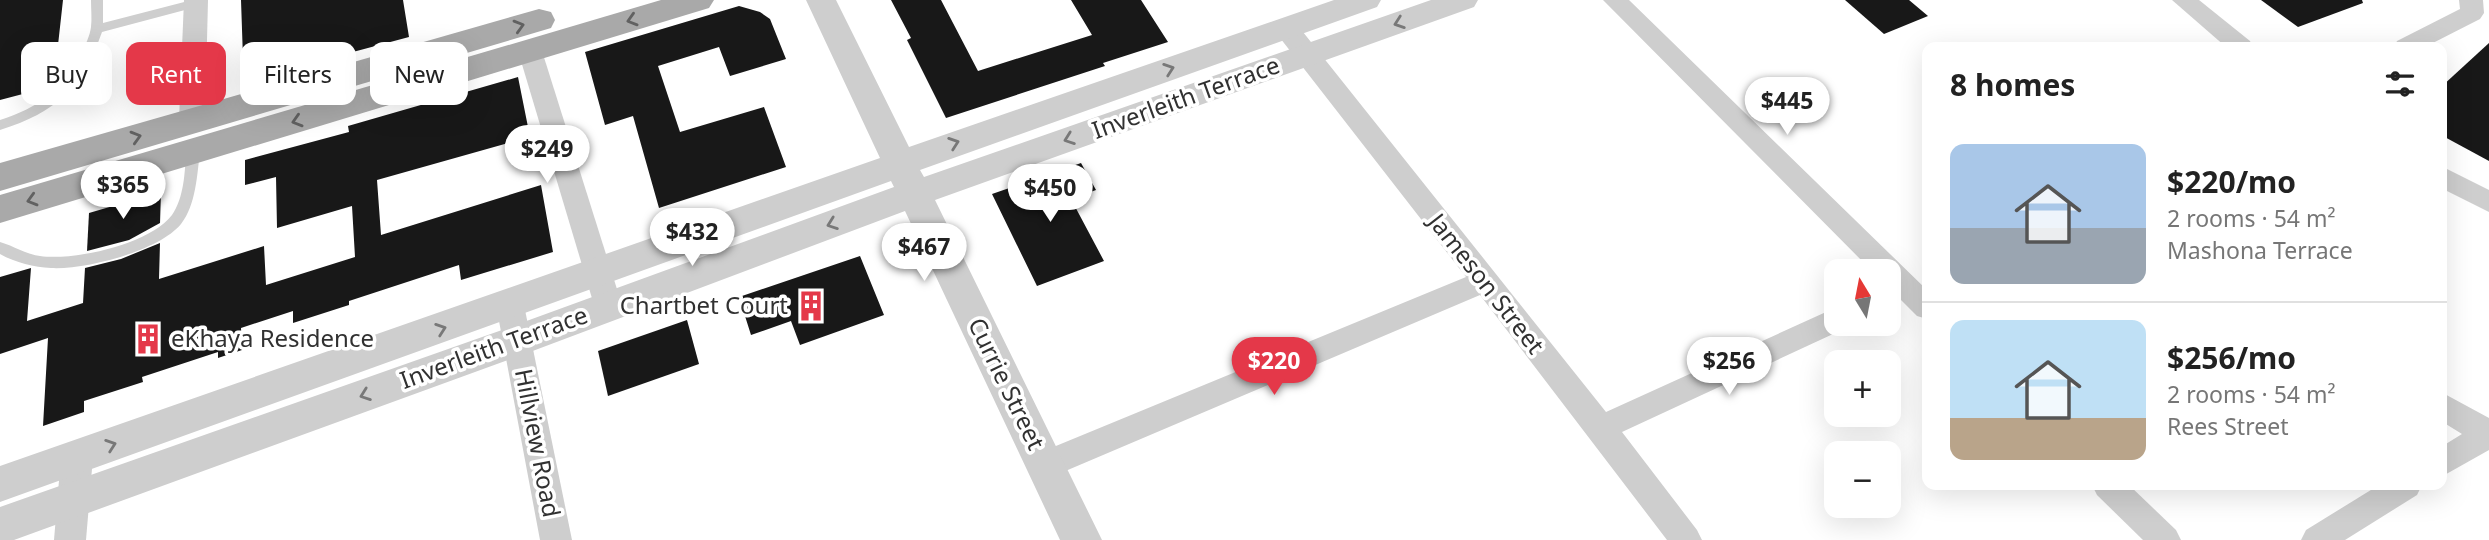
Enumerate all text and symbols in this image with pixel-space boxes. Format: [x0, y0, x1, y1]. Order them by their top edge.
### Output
one-way arrow [627, 11, 639, 26]
one-way arrow [1393, 14, 1405, 28]
one-way arrow [513, 20, 525, 34]
chip: Buy [21, 42, 112, 105]
chip: Rent [126, 42, 226, 105]
chip: Filters [240, 42, 356, 105]
chip: New [370, 42, 468, 105]
street label: Inverleith Terrace [1087, 47, 1284, 146]
one-way arrow [1163, 63, 1175, 77]
text: 8 homes [1950, 64, 2075, 105]
icon: filters [2381, 65, 2419, 103]
pin: $445 [1746, 78, 1828, 137]
text: $445 [1761, 84, 1813, 116]
one-way arrow [291, 112, 303, 127]
pin: $249 [506, 125, 588, 185]
one-way arrow [130, 130, 142, 145]
one-way arrow [1063, 131, 1075, 145]
text: $249 [521, 132, 573, 164]
one-way arrow [948, 137, 960, 151]
text: $220/mo [2167, 161, 2296, 202]
pin: $365 [82, 162, 164, 221]
pin: $450 [1009, 164, 1091, 224]
text: $365 [97, 168, 149, 200]
text: $450 [1024, 171, 1076, 203]
icon: home [2006, 172, 2090, 256]
one-way arrow [26, 191, 38, 206]
text: 2 rooms · 54 m² [2167, 202, 2336, 234]
street label: Jameson Street [1421, 204, 1553, 361]
pin: $432 [651, 208, 733, 268]
text: $432 [666, 215, 718, 247]
one-way arrow [826, 216, 838, 230]
pin: $467 [883, 224, 965, 283]
text: $467 [898, 230, 950, 262]
text: Mashona Terrace [2167, 234, 2353, 266]
north arrow [1824, 259, 1900, 336]
map controls [1824, 259, 1901, 518]
place label: Chartbet Court [620, 288, 788, 321]
building icon: Chartbet Court [794, 289, 828, 323]
street label: Inverleith Terrace [395, 297, 592, 396]
street label: Currie Street [961, 312, 1054, 455]
place label: eKhaya Residence [171, 321, 374, 354]
building icon: eKhaya Residence [131, 322, 165, 356]
one-way arrow [434, 323, 447, 337]
text: $256/mo [2167, 337, 2296, 378]
pin: $220 [1233, 338, 1315, 397]
pin: $256 [1688, 338, 1770, 397]
text: $220 [1248, 344, 1300, 376]
text: $256 [1703, 344, 1755, 376]
icon: home [2006, 348, 2090, 432]
button: + [1824, 350, 1901, 427]
street label: Hillview Road [508, 366, 569, 520]
text: 2 rooms · 54 m² [2167, 378, 2336, 410]
one-way arrow [359, 387, 371, 401]
text: Rees Street [2167, 410, 2288, 442]
one-way arrow [104, 439, 116, 453]
button: − [1824, 441, 1901, 518]

